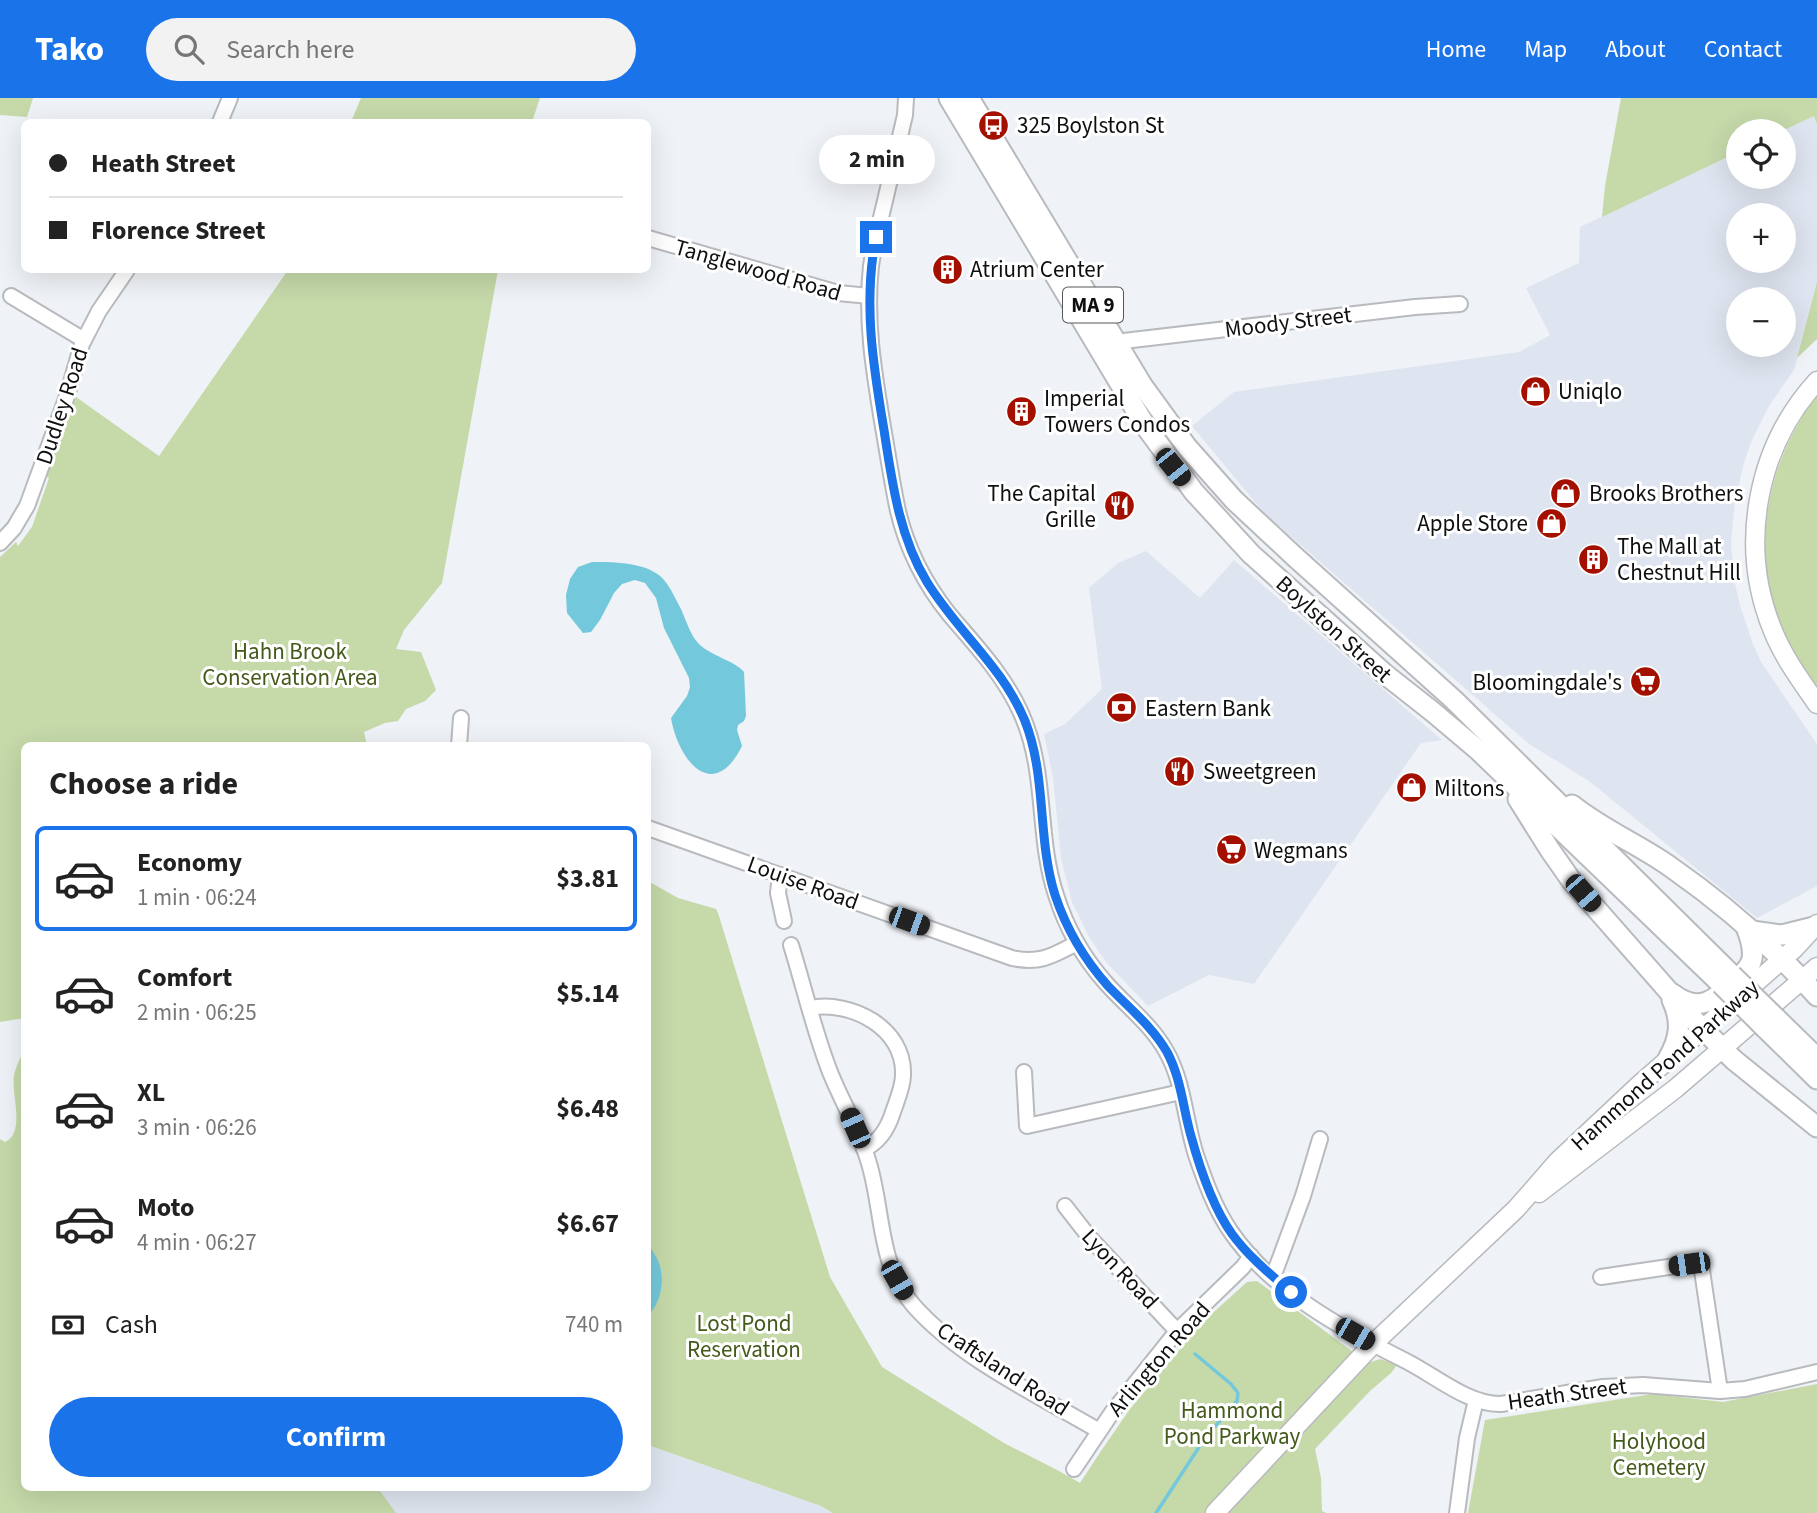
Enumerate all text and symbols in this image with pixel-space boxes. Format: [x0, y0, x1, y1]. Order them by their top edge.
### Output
search box [146, 18, 636, 81]
text: Tako [35, 26, 104, 73]
icon: search [170, 30, 208, 68]
text: Search here [226, 31, 354, 68]
text: Home [1426, 32, 1486, 67]
text: Map [1524, 32, 1567, 67]
text: About [1605, 32, 1666, 67]
text: Contact [1704, 32, 1782, 67]
bus stop icon: 325 Boylston St [977, 108, 1011, 142]
place label: 325 Boylston St [1017, 109, 1164, 142]
map controls [1726, 119, 1796, 357]
button: locate [1726, 119, 1796, 189]
callout: 2 min [818, 136, 934, 184]
text: 2 min [849, 143, 905, 176]
text: Heath Street [91, 145, 235, 182]
button: + [1726, 203, 1796, 273]
text: Florence Street [91, 212, 265, 249]
route end [860, 221, 892, 253]
street label: Tanglewood Road [671, 230, 845, 310]
building icon: Atrium Center [930, 252, 964, 286]
place label: Atrium Center [970, 253, 1105, 286]
button: − [1726, 287, 1796, 357]
road number: MA 9 [1063, 288, 1123, 322]
street label: Moody Street [1223, 298, 1353, 346]
street label: Dudley Road [28, 343, 96, 469]
shop icon: Uniqlo [1518, 374, 1552, 408]
place label: Uniqlo [1558, 375, 1622, 408]
place label: Imperial Towers Condos [1044, 382, 1190, 441]
building icon: Imperial Towers Condos [1004, 394, 1038, 428]
car [1152, 444, 1195, 490]
shop icon: Brooks Brothers [1549, 476, 1583, 510]
place label: The Capital Grille [987, 477, 1096, 536]
place label: Brooks Brothers [1589, 477, 1743, 510]
restaurant icon: The Capital Grille [1102, 489, 1136, 523]
shop icon: Apple Store [1534, 506, 1568, 540]
place label: Apple Store [1417, 507, 1528, 540]
place label: The Mall at Chestnut Hill [1617, 530, 1741, 589]
building icon: The Mall at Chestnut Hill [1577, 542, 1611, 576]
street label: Boylston Street [1269, 568, 1400, 690]
park label: Hahn Brook Conservation Area [202, 635, 378, 694]
supermarket icon: Bloomingdale's [1628, 665, 1662, 699]
place label: Bloomingdale's [1473, 666, 1622, 699]
bank icon: Eastern Bank [1105, 691, 1139, 725]
place label: Eastern Bank [1145, 692, 1272, 725]
restaurant icon: Sweetgreen [1163, 754, 1197, 788]
place label: Sweetgreen [1203, 755, 1317, 788]
text: Choose a ride [49, 761, 238, 807]
shop icon: Miltons [1394, 771, 1428, 805]
place label: Miltons [1434, 772, 1504, 805]
supermarket icon: Wegmans [1214, 833, 1248, 867]
place label: Wegmans [1254, 834, 1348, 867]
text: Economy [137, 844, 242, 881]
icon: car [53, 847, 116, 910]
street label: Louise Road [743, 848, 863, 918]
text: $3.81 [556, 860, 619, 897]
car [1562, 870, 1605, 916]
text: 1 min · 06:24 [137, 881, 257, 914]
car [886, 904, 933, 938]
text: Comfort [137, 959, 232, 996]
icon: car [53, 962, 116, 1025]
street label: Hammond Pond Parkway [1563, 971, 1767, 1159]
text: $5.14 [556, 975, 619, 1012]
text: 2 min · 06:25 [137, 996, 257, 1029]
text: XL [137, 1074, 165, 1111]
icon: car [53, 1077, 116, 1140]
text: $6.48 [556, 1090, 619, 1127]
car [837, 1105, 874, 1151]
text: 3 min · 06:26 [137, 1111, 257, 1144]
text: Moto [137, 1189, 194, 1226]
icon: car [53, 1192, 116, 1255]
text: $6.67 [556, 1205, 619, 1242]
street label: Lyon Road [1074, 1221, 1166, 1317]
text: 4 min · 06:27 [137, 1226, 257, 1259]
car [1667, 1251, 1712, 1277]
car [878, 1257, 917, 1303]
route start [1275, 1276, 1307, 1308]
street label: Arlington Road [1100, 1294, 1218, 1424]
icon: cash [49, 1306, 87, 1344]
text: Cash [105, 1306, 158, 1343]
park label: Lost Pond Reservation [687, 1307, 801, 1366]
text: 740 m [565, 1308, 623, 1341]
street label: Craftsland Road [930, 1314, 1076, 1424]
car [1332, 1314, 1379, 1354]
street label: Heath Street [1505, 1369, 1629, 1419]
park label: Hammond Pond Parkway [1164, 1394, 1301, 1453]
button: Confirm [49, 1397, 623, 1477]
park label: Holyhood Cemetery [1612, 1425, 1706, 1484]

